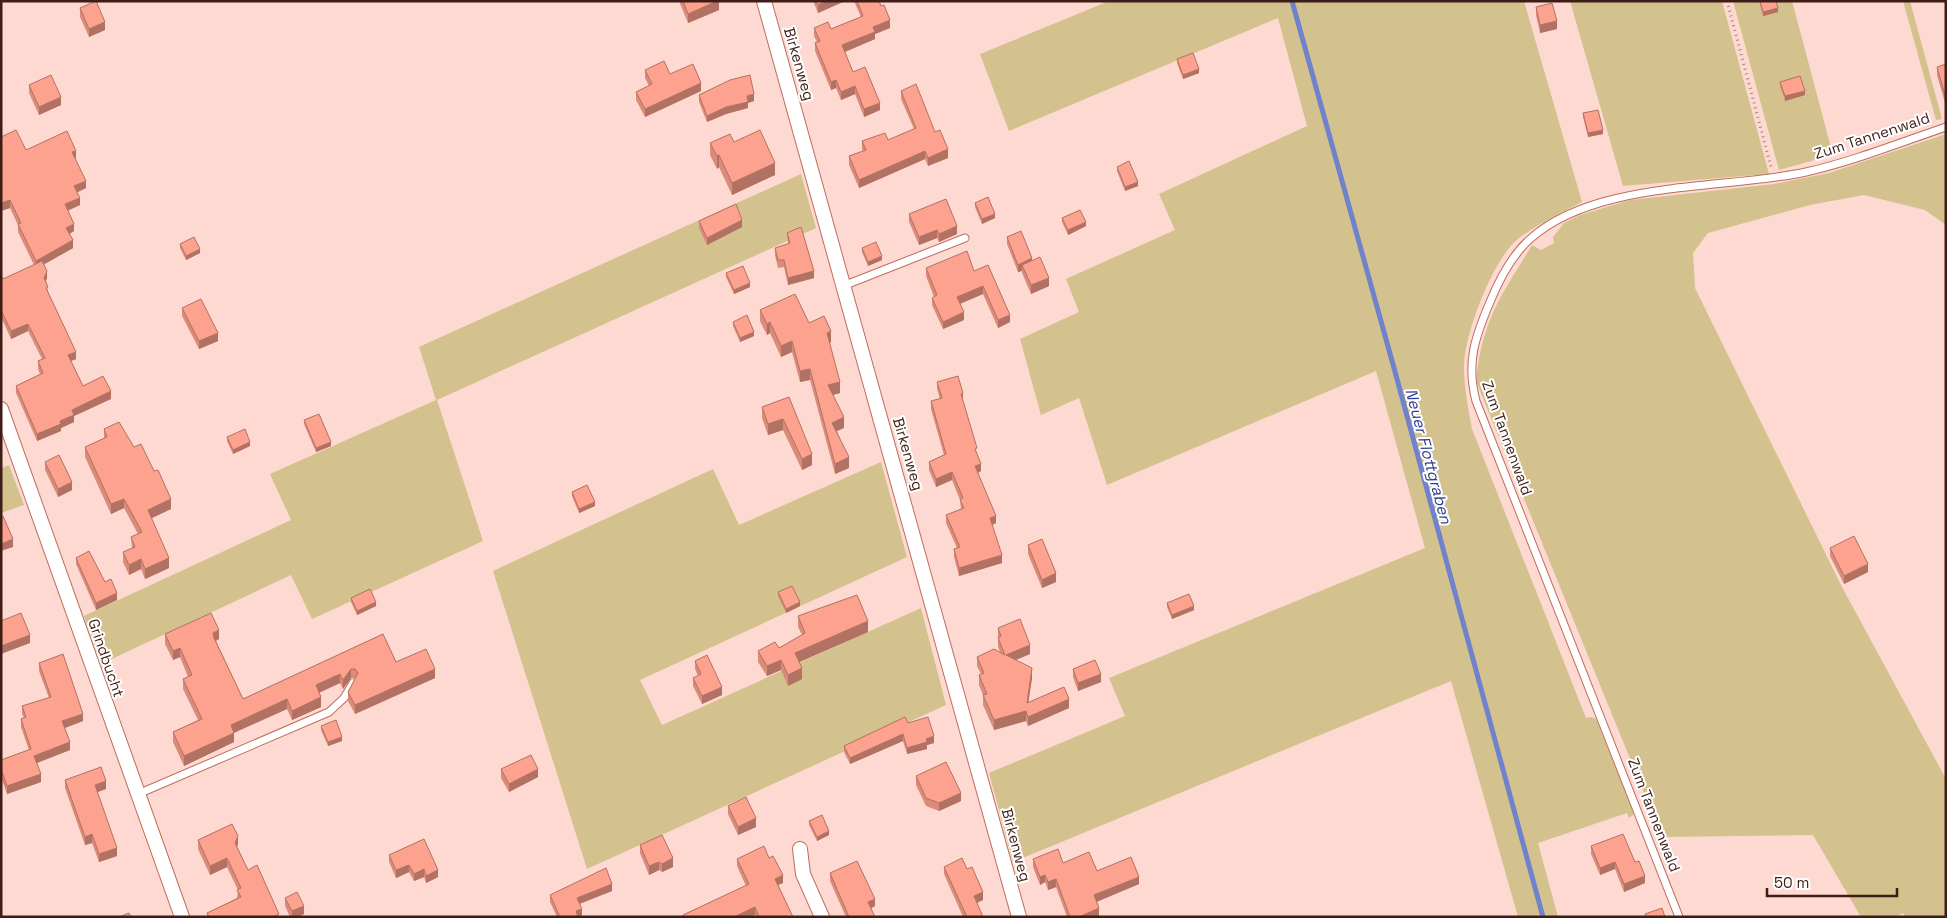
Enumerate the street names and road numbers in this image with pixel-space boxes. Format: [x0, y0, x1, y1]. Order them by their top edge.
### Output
street label: Birkenweg [780, 25, 819, 103]
street label: Zum Tannenwald [1812, 108, 1932, 163]
street label: Zum Tannenwald [1478, 378, 1537, 498]
street label: Birkenweg [889, 415, 928, 493]
street label: Grindbucht [84, 616, 129, 700]
street label: Zum Tannenwald [1624, 755, 1685, 874]
street label: Birkenweg [998, 806, 1035, 884]

